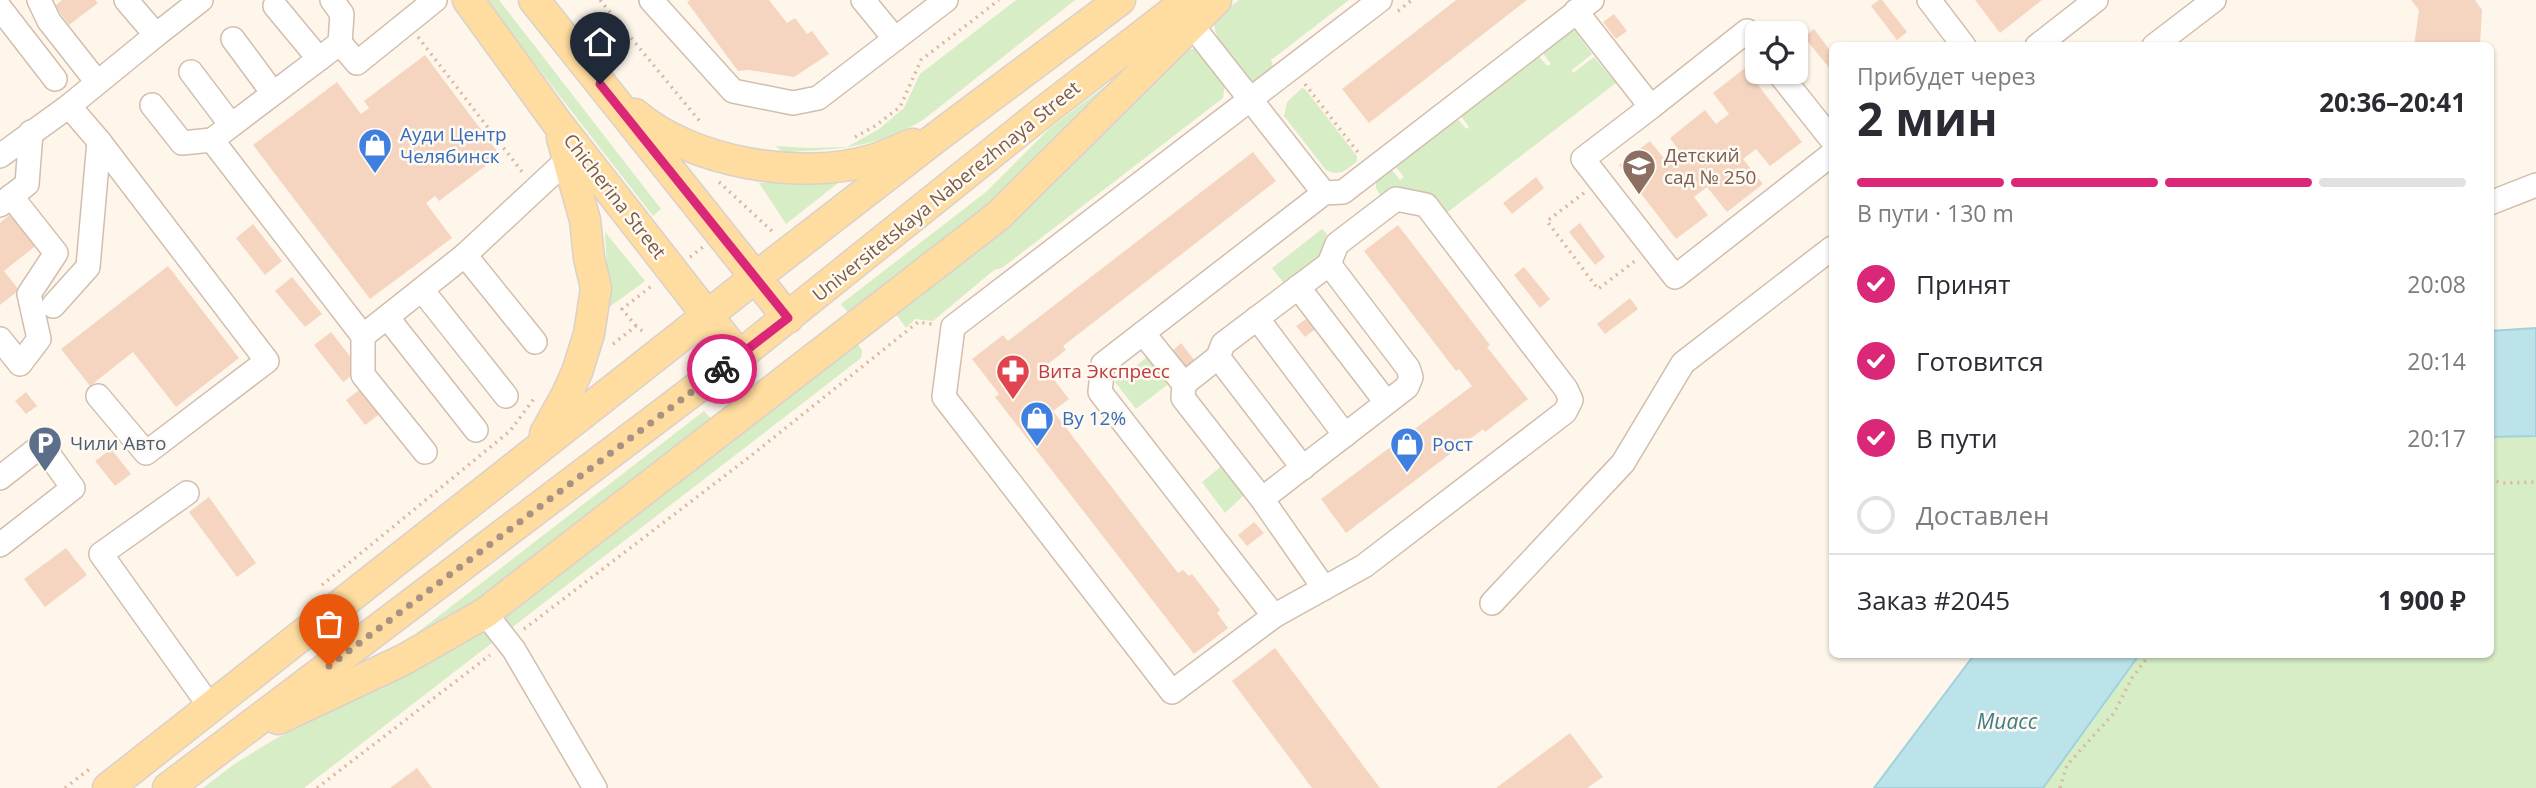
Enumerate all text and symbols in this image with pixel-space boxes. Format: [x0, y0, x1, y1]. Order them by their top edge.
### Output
pin [570, 12.0, 630, 84]
map controls [1745, 21, 1808, 84]
button: locate [1745, 21, 1808, 84]
icon: home [581, 23, 619, 61]
text: Прибудет через [1857, 60, 2036, 92]
street label: Universitetskaya Naberezhnaya Street [807, 75, 1085, 307]
text: 20:36–20:41 [2319, 84, 2466, 120]
text: 2 мин [1857, 87, 1998, 149]
place label: Ауди Центр Челябинск [400, 121, 507, 169]
shop icon: Ауди Центр Челябинск [356, 126, 394, 175]
street label: Chicherina Street [558, 128, 672, 264]
place label: Детский сад № 250 [1664, 142, 1756, 190]
school or university icon: Детский сад № 250 [1620, 147, 1658, 196]
text: В пути · 130 m [1857, 197, 2014, 229]
icon: check [1857, 265, 1895, 303]
text: Принят [1916, 266, 2010, 302]
text: 20:08 [2407, 268, 2466, 300]
courier [687, 334, 757, 404]
icon: check [1857, 342, 1895, 380]
text: Готовится [1916, 343, 2044, 379]
text: 20:14 [2407, 345, 2466, 377]
icon: bike [703, 350, 741, 388]
pharmacy icon: Вита Экспресс [994, 352, 1032, 401]
place label: Вита Экспресс [1038, 358, 1170, 384]
shop icon: Ву 12% [1018, 399, 1056, 448]
place label: Ву 12% [1062, 405, 1126, 431]
icon: check [1857, 419, 1895, 457]
text: В пути [1916, 420, 1997, 456]
text: 20:17 [2407, 422, 2466, 454]
parking icon: Чили Авто [26, 424, 64, 473]
shop icon: Рост [1388, 425, 1426, 474]
place label: Чили Авто [70, 430, 166, 456]
place label: Рост [1432, 431, 1473, 457]
text: Доставлен [1916, 497, 2049, 533]
text: Заказ #2045 [1857, 582, 2010, 618]
text: 1 900 ₽ [2378, 582, 2466, 618]
pin [299, 594, 359, 666]
icon: bag [310, 605, 348, 643]
water label: Миасс [1977, 707, 2038, 735]

